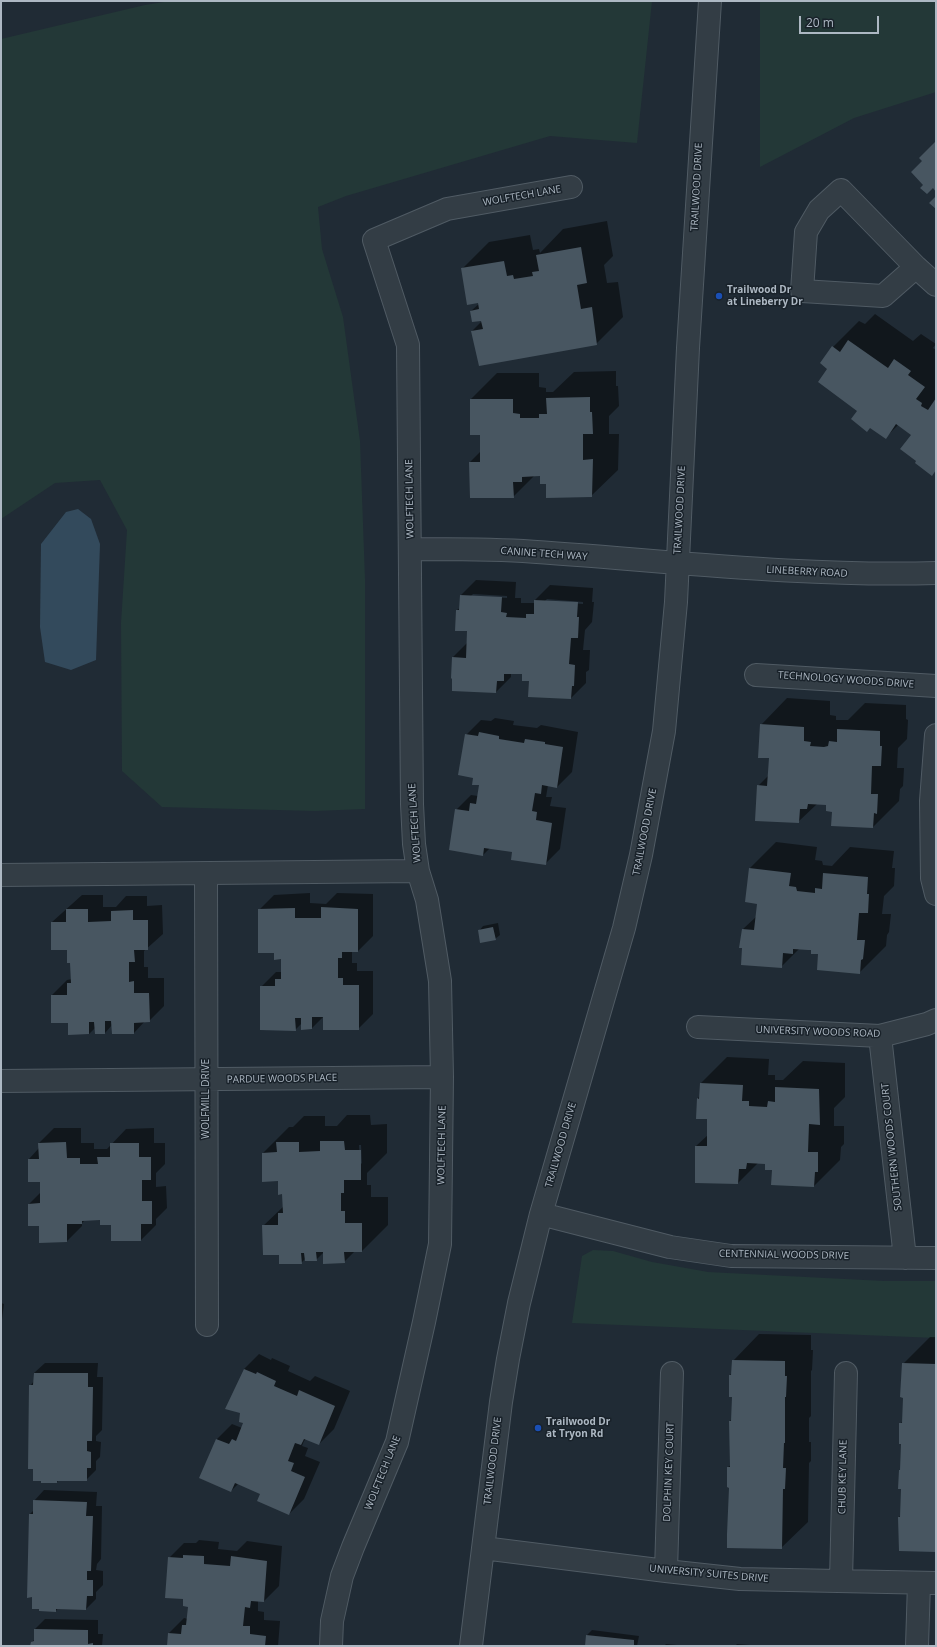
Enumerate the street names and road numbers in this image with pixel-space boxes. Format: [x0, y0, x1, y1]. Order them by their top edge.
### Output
street label: TRAILWOOD DRIVE [689, 143, 705, 231]
street label: WOLFTECH LANE [482, 183, 562, 209]
street label: WOLFTECH LANE [403, 459, 417, 539]
street label: TRAILWOOD DRIVE [672, 466, 688, 554]
street label: CANINE TECH WAY [500, 545, 588, 563]
street label: LINEBERRY ROAD [766, 564, 848, 580]
street label: TECHNOLOGY WOODS DRIVE [778, 669, 914, 691]
street label: WOLFTECH LANE [406, 783, 424, 863]
street label: TRAILWOOD DRIVE [631, 787, 659, 877]
street label: UNIVERSITY WOODS ROAD [755, 1024, 881, 1040]
street label: WOLFMILL DRIVE [200, 1059, 212, 1139]
street label: PARDUE WOODS PLACE [227, 1072, 337, 1086]
street label: SOUTHERN WOODS COURT [879, 1082, 905, 1212]
street label: TRAILWOOD DRIVE [543, 1101, 579, 1189]
street label: WOLFTECH LANE [435, 1105, 449, 1185]
street label: CENTENNIAL WOODS DRIVE [719, 1248, 849, 1262]
street label: TRAILWOOD DRIVE [482, 1416, 504, 1506]
street label: DOLPHIN KEY COURT [661, 1422, 677, 1522]
street label: WOLFTECH LANE [363, 1434, 403, 1512]
street label: CHUB KEY LANE [836, 1440, 850, 1514]
street label: UNIVERSITY SUITES DRIVE [649, 1563, 769, 1585]

